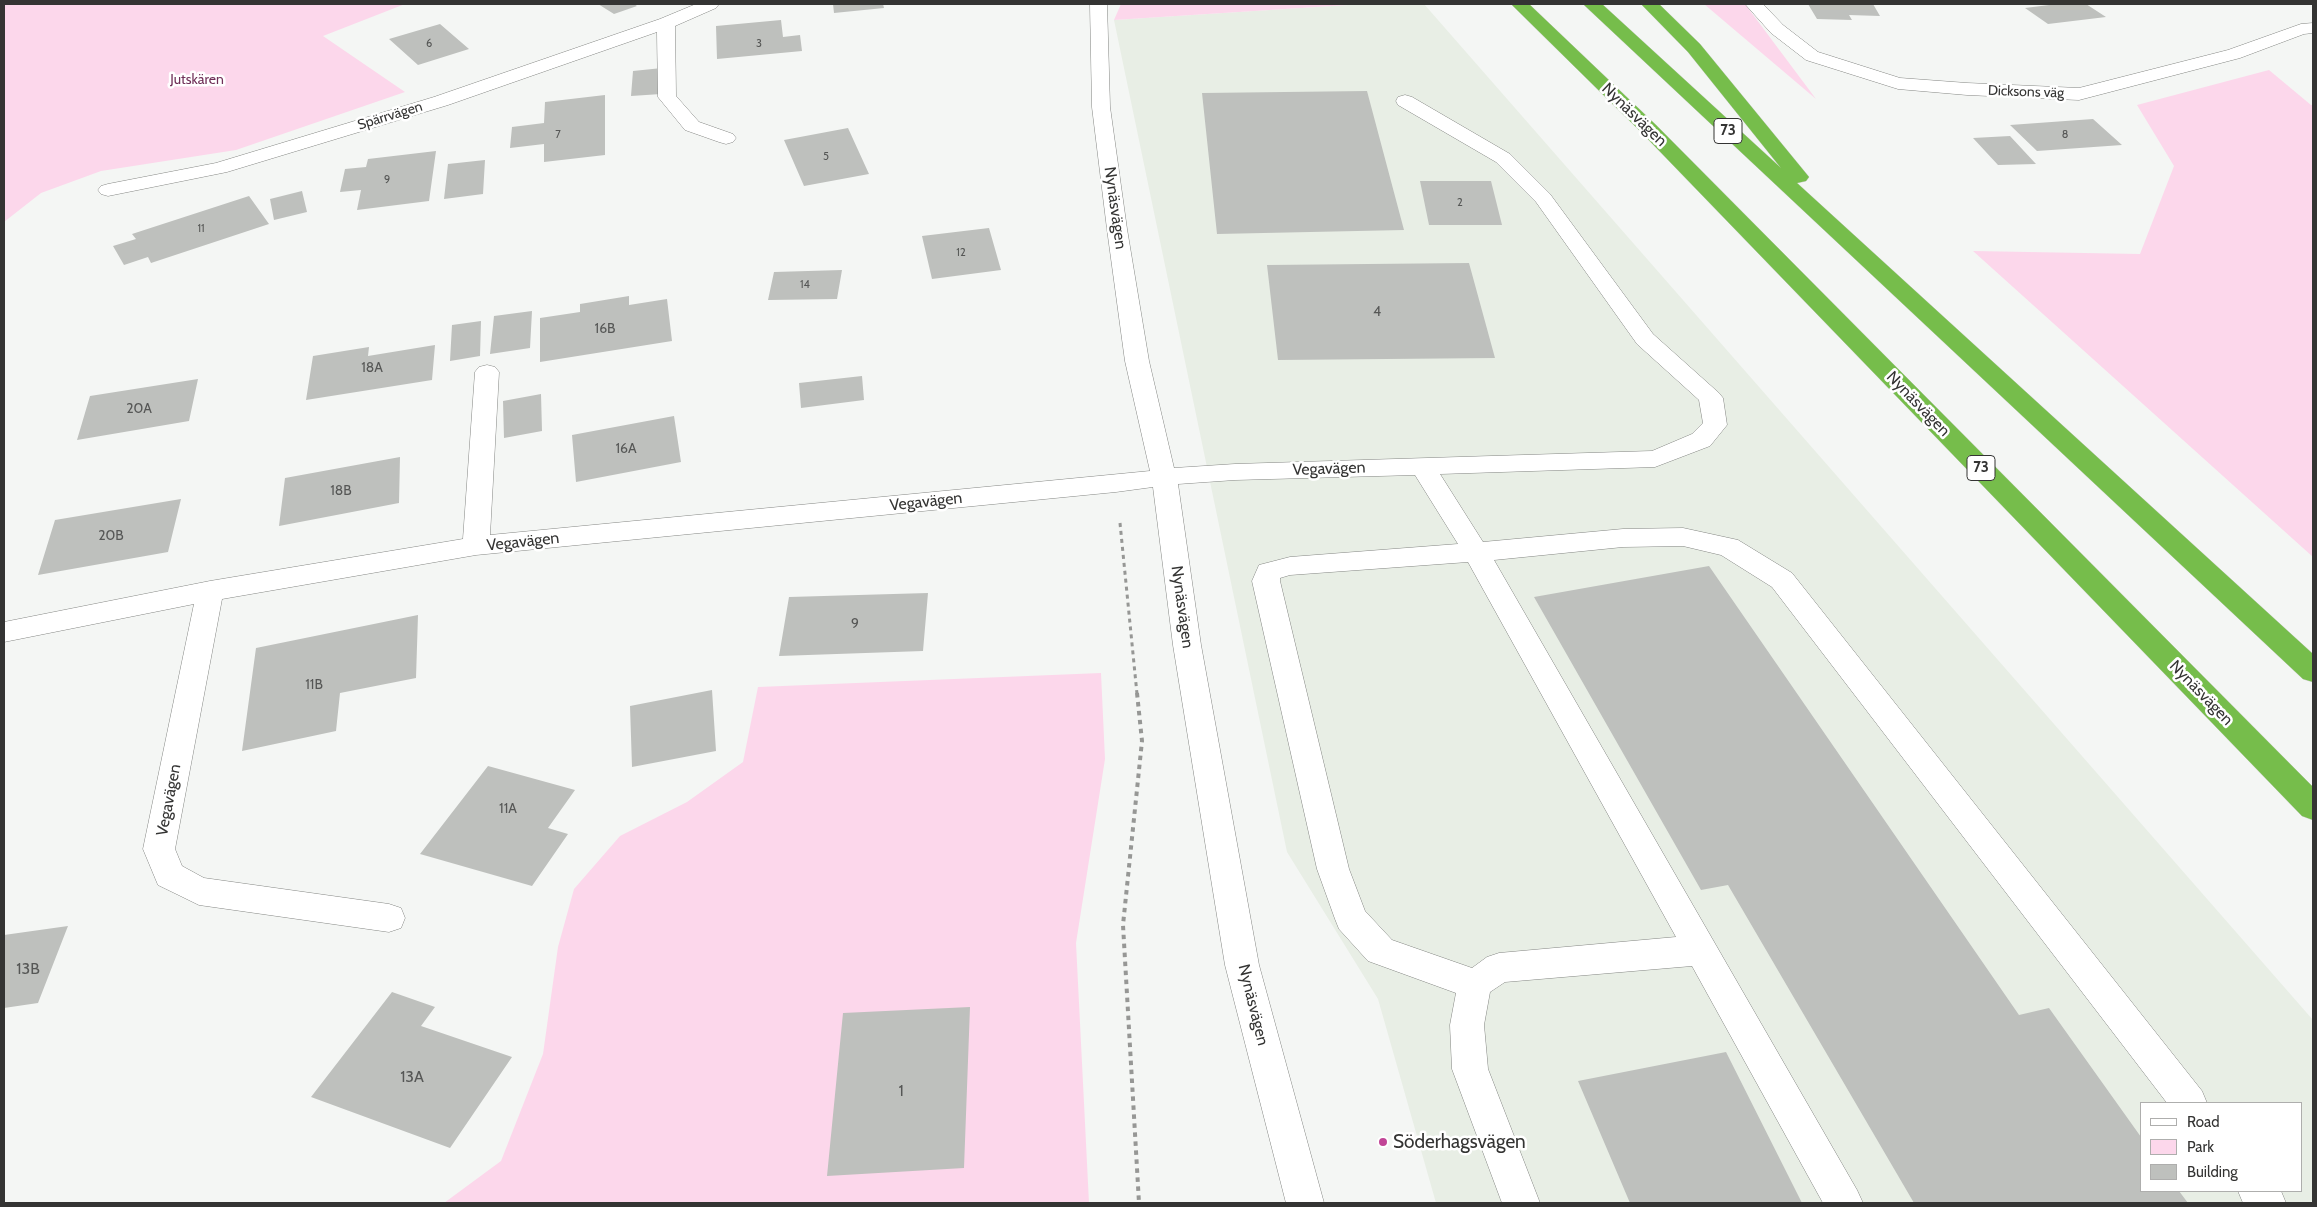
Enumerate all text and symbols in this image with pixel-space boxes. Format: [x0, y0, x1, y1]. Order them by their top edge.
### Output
house number: 6 [426, 37, 432, 51]
house number: 3 [756, 37, 762, 51]
park label: Jutskären [170, 72, 224, 88]
street label: Nynäsvägen [1597, 79, 1671, 151]
street label: Dicksons väg [1988, 82, 2064, 102]
street label: Spärrvägen [356, 98, 424, 134]
road number: 73 [1714, 118, 1742, 144]
house number: 7 [555, 128, 561, 142]
house number: 8 [2062, 128, 2068, 142]
house number: 5 [823, 150, 829, 164]
street label: Nynäsvägen [1100, 166, 1130, 250]
house number: 9 [384, 173, 390, 187]
house number: 2 [1457, 196, 1463, 210]
house number: 11 [197, 222, 205, 236]
house number: 12 [956, 246, 966, 260]
house number: 14 [800, 278, 810, 292]
house number: 4 [1373, 304, 1381, 320]
house number: 16B [595, 321, 615, 337]
house number: 18A [361, 360, 383, 376]
street label: Nynäsvägen [1882, 367, 1954, 441]
house number: 20A [126, 401, 152, 417]
house number: 16A [615, 441, 637, 457]
road number: 73 [1967, 456, 1995, 480]
street label: Vegavägen [1292, 458, 1366, 480]
house number: 18B [330, 483, 352, 499]
street label: Vegavägen [889, 489, 963, 515]
house number: 20B [98, 528, 124, 544]
street label: Vegavägen [486, 529, 560, 555]
street label: Nynäsvägen [1167, 565, 1197, 649]
house number: 9 [851, 616, 859, 632]
street label: Nynäsvägen [2165, 656, 2237, 730]
house number: 11B [305, 677, 323, 693]
street label: Vegavägen [153, 762, 185, 838]
house number: 11A [499, 801, 517, 817]
house number: 13B [16, 959, 40, 979]
street label: Nynäsvägen [1234, 962, 1272, 1048]
house number: 13A [400, 1067, 424, 1087]
house number: 1 [898, 1081, 904, 1101]
legend [2140, 1102, 2302, 1192]
text: Road [2187, 1113, 2220, 1131]
place label: Söderhagsvägen [1393, 1131, 1526, 1153]
marker: Söderhagsvägen [1377, 1136, 1389, 1148]
text: Park [2187, 1138, 2214, 1156]
text: Building [2187, 1163, 2238, 1181]

